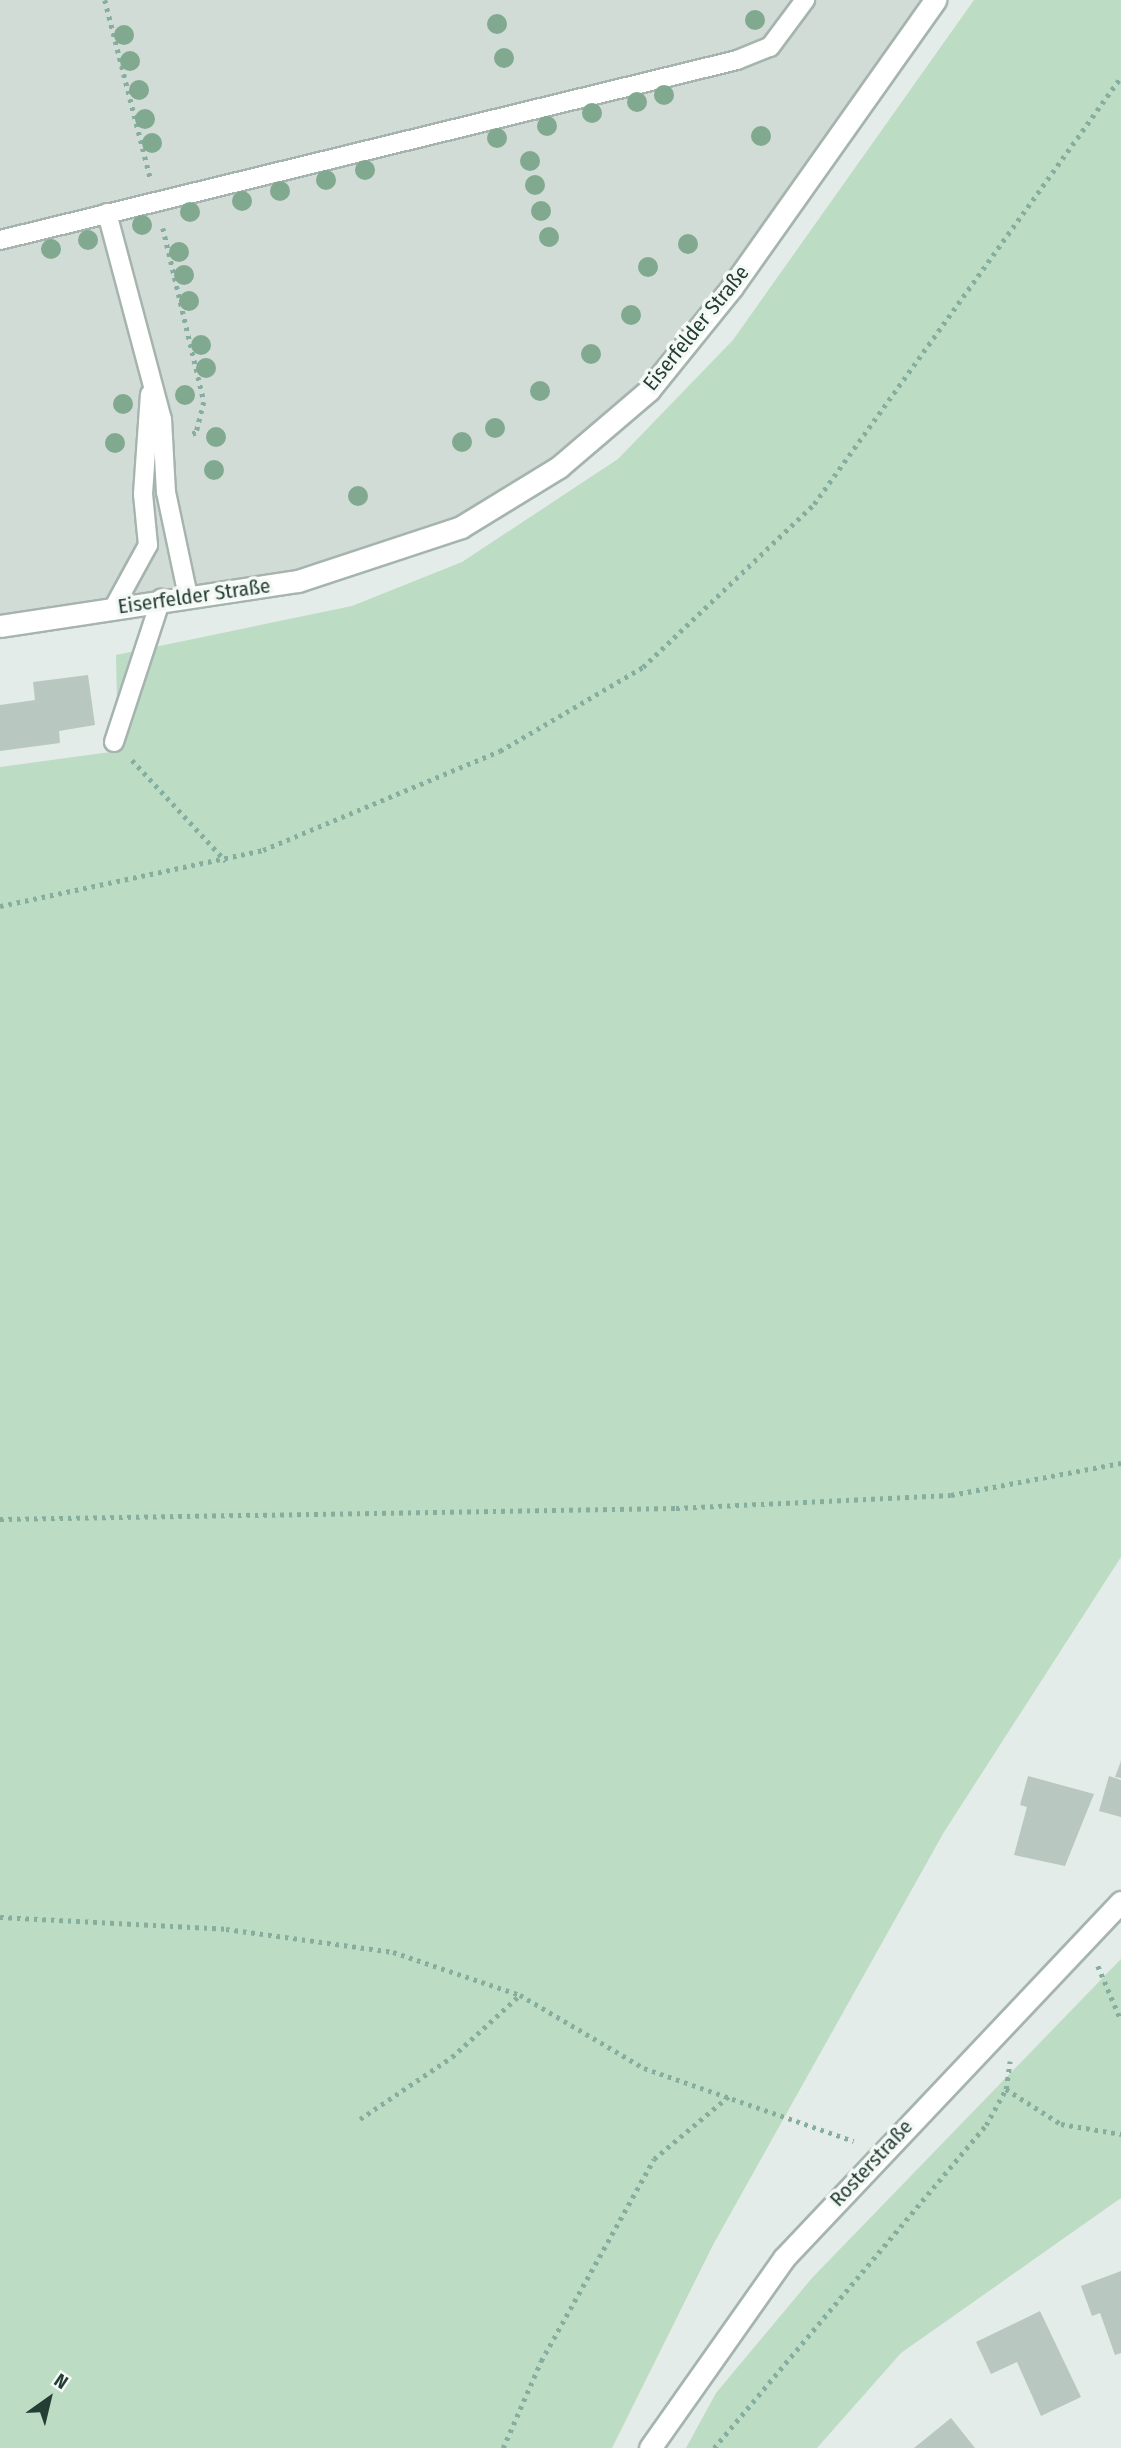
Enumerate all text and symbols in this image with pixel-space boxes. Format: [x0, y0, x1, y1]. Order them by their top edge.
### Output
street label: Eiserfelder Straße [638, 260, 754, 396]
street label: Eiserfelder Straße [116, 573, 272, 619]
street label: Rosterstraße [824, 2114, 918, 2212]
north arrow [14, 2364, 84, 2434]
text: N [50, 2368, 72, 2394]

